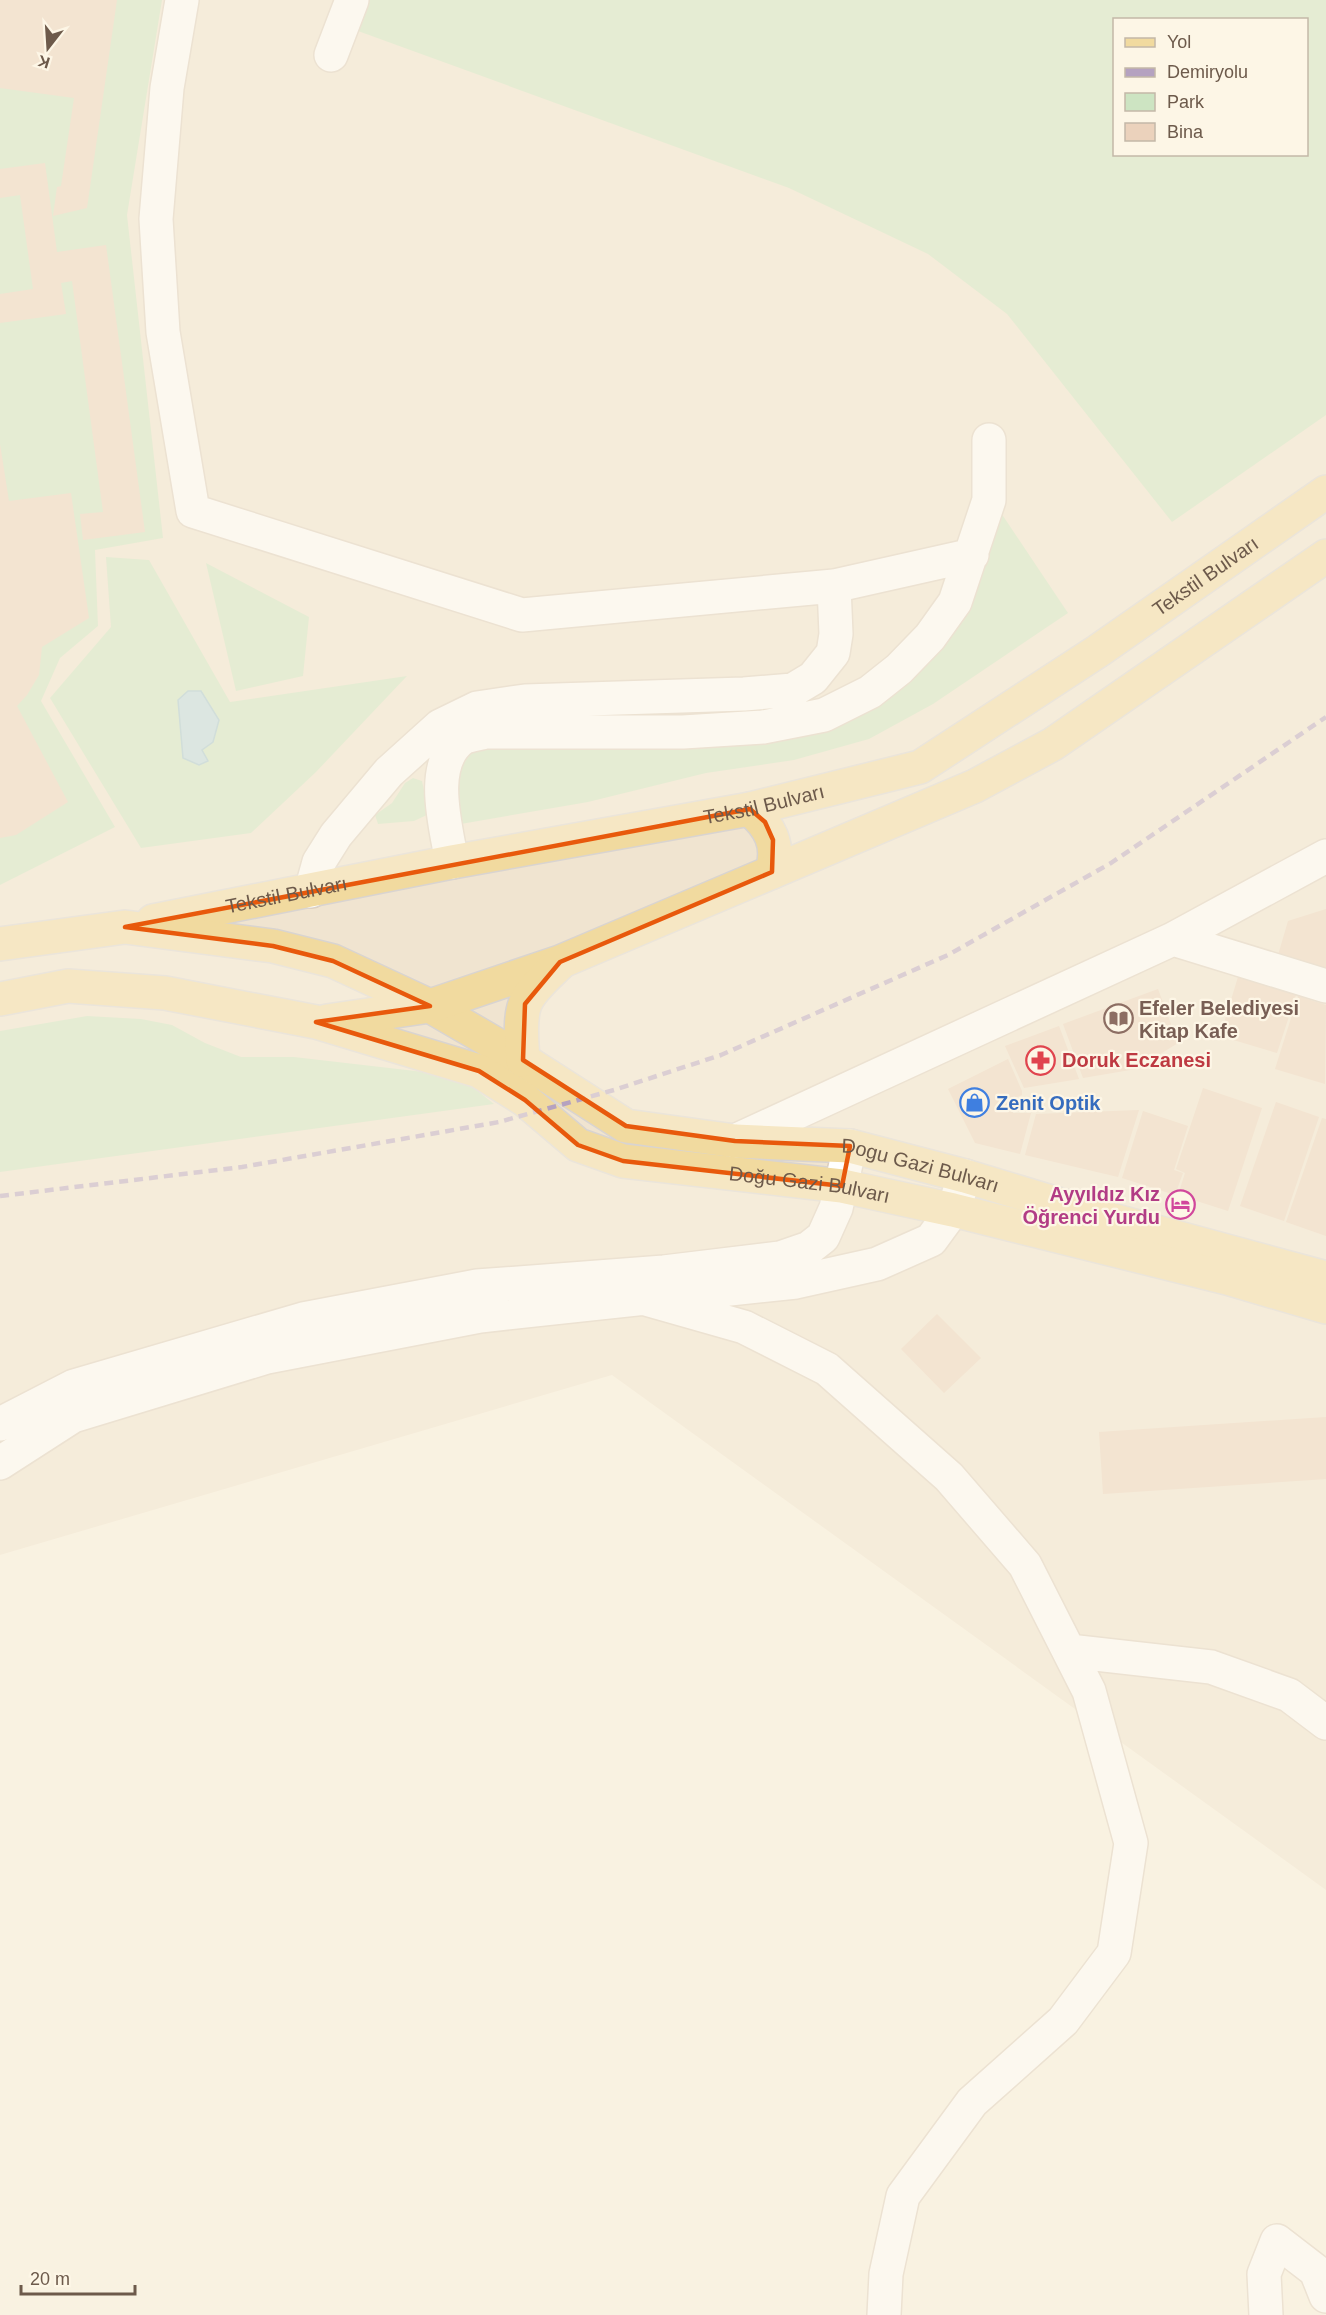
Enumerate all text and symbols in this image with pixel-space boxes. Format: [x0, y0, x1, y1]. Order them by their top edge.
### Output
north arrow [18, 18, 78, 78]
legend [1113, 18, 1308, 156]
text: Yol [1167, 32, 1191, 52]
text: K [35, 52, 52, 72]
text: Demiryolu [1167, 62, 1248, 82]
text: Park [1167, 92, 1205, 112]
text: Bina [1167, 122, 1204, 142]
street label: Tekstil Bulvarı [1149, 532, 1262, 620]
street label: Tekstil Bulvarı [702, 780, 827, 828]
street label: Tekstil Bulvarı [224, 872, 349, 917]
place label: Efeler Belediyesi Kitap Kafe [1139, 997, 1299, 1042]
library icon: Efeler Belediyesi Kitap Kafe [1102, 1003, 1134, 1035]
pharmacy icon: Doruk Eczanesi [1025, 1044, 1057, 1076]
place label: Doruk Eczanesi [1062, 1049, 1211, 1071]
shop icon: Zenit Optik [959, 1087, 991, 1119]
place label: Zenit Optik [996, 1092, 1101, 1114]
street label: Dogu Gazi Bulvarı [841, 1135, 1002, 1197]
street label: Doğu Gazi Bulvarı [728, 1162, 892, 1207]
place label: Ayyıldız Kız Öğrenci Yurdu [1023, 1183, 1160, 1228]
hotel icon: Ayyıldız Kız Öğrenci Yurdu [1165, 1189, 1197, 1221]
scale bar [21, 2258, 135, 2296]
text: 20 m [30, 2269, 70, 2289]

